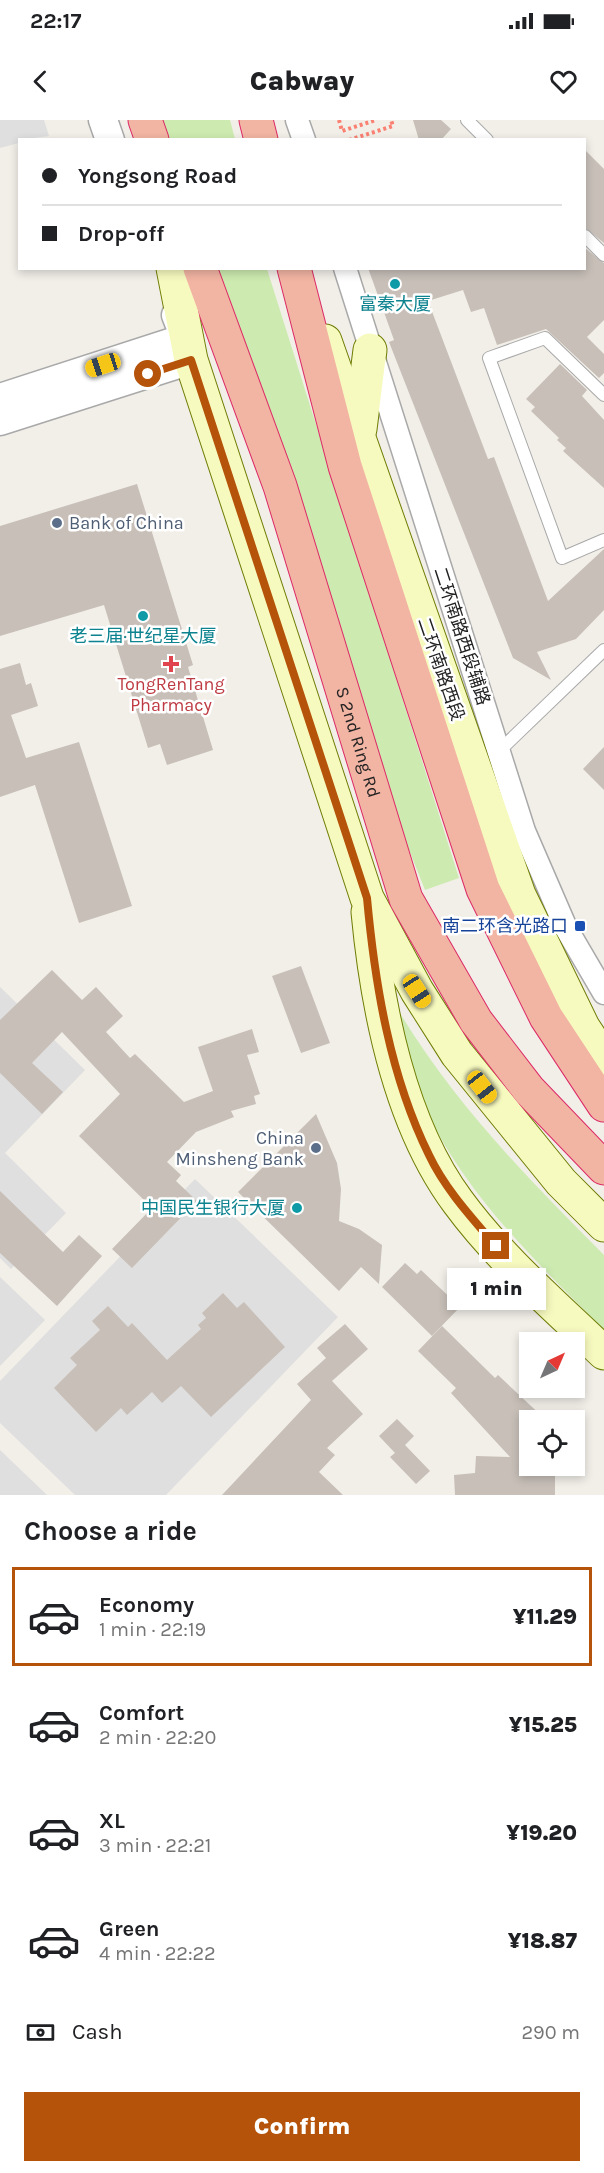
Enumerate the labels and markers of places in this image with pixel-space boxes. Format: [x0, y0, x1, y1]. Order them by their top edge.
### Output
marker: 富秦大厦 [388, 277, 402, 291]
place label: 富秦大厦 [359, 293, 431, 315]
place label: Bank of China [69, 512, 184, 534]
marker: Bank of China [50, 516, 64, 530]
marker: 老三届·世纪星大厦 [136, 609, 150, 623]
place label: 老三届·世纪星大厦 [69, 625, 217, 647]
marker: TongRenTang Pharmacy [164, 657, 178, 671]
place label: TongRenTang Pharmacy [117, 673, 225, 716]
place label: 南二环含光路口 [442, 915, 568, 937]
marker: 南二环含光路口 [573, 919, 587, 933]
place label: China Minsheng Bank [176, 1127, 304, 1170]
marker: China Minsheng Bank [309, 1141, 323, 1155]
place label: 中国民生银行大厦 [141, 1197, 285, 1219]
marker: 中国民生银行大厦 [290, 1201, 304, 1215]

